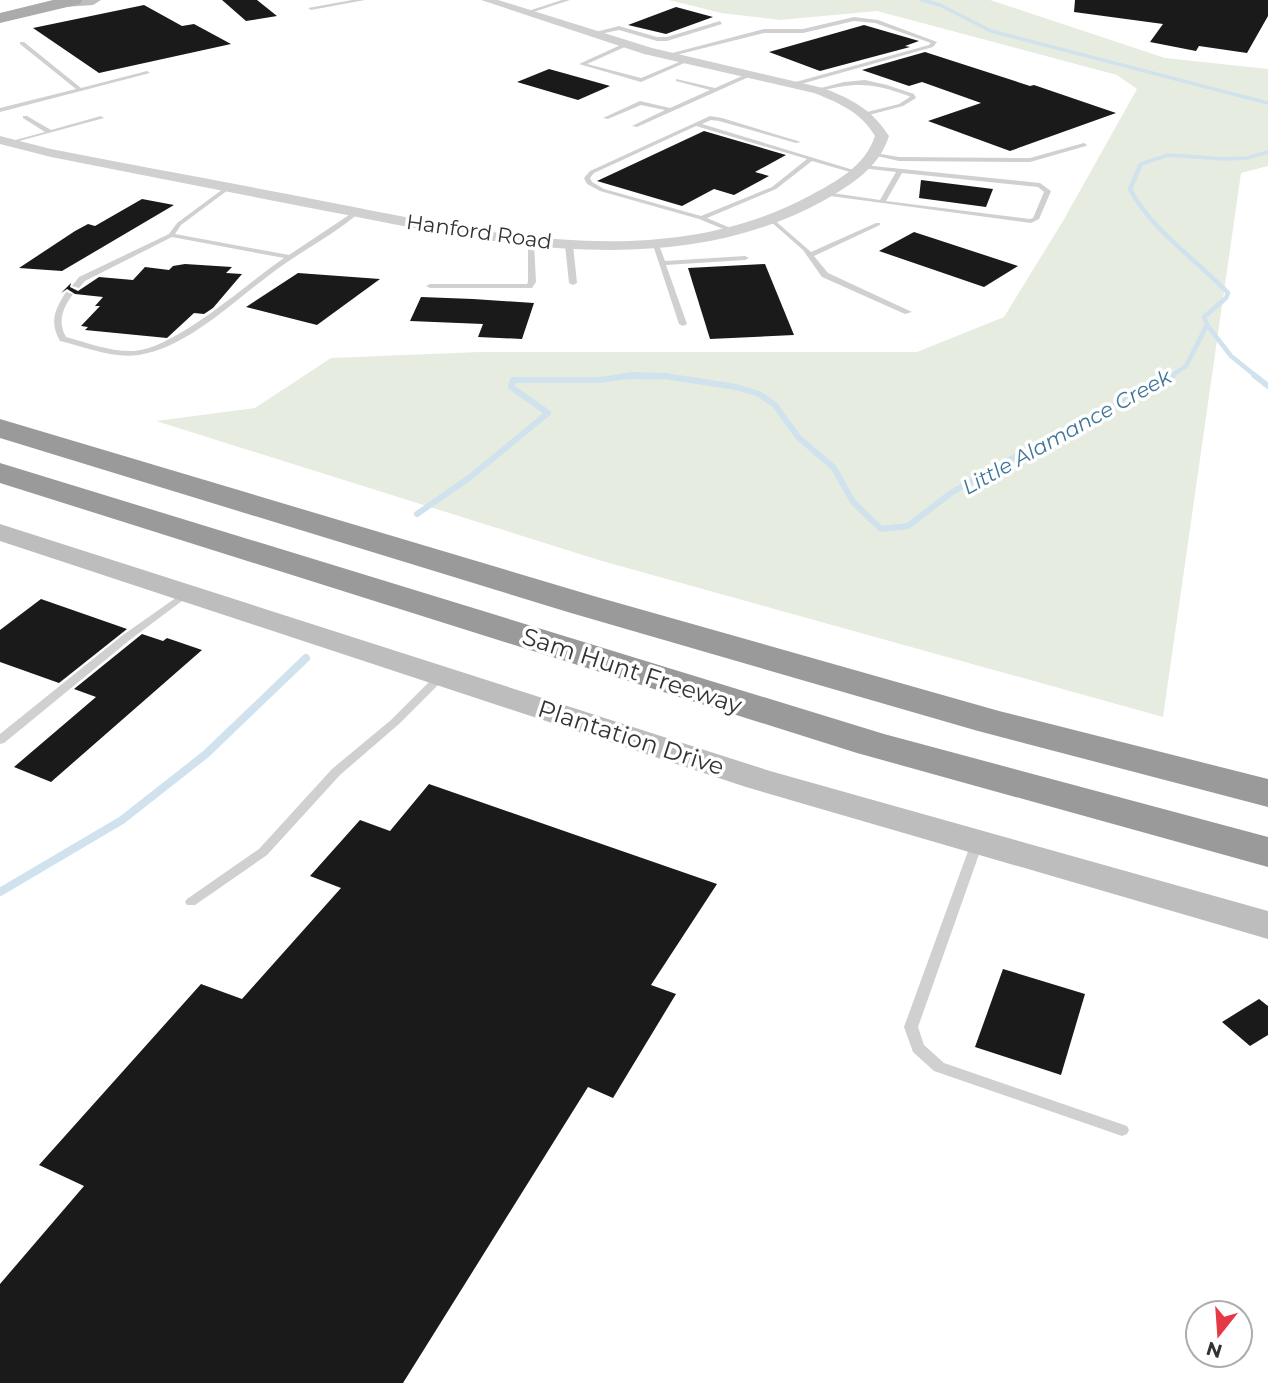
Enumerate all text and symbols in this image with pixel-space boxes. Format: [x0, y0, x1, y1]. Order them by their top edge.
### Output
street label: Hanford Road [405, 209, 553, 254]
water label: Little Alamance Creek [958, 363, 1177, 500]
street label: Sam Hunt Freeway [519, 621, 745, 720]
street label: Plantation Drive [534, 694, 728, 781]
north arrow [1184, 1299, 1254, 1369]
text: N [1203, 1337, 1225, 1363]

